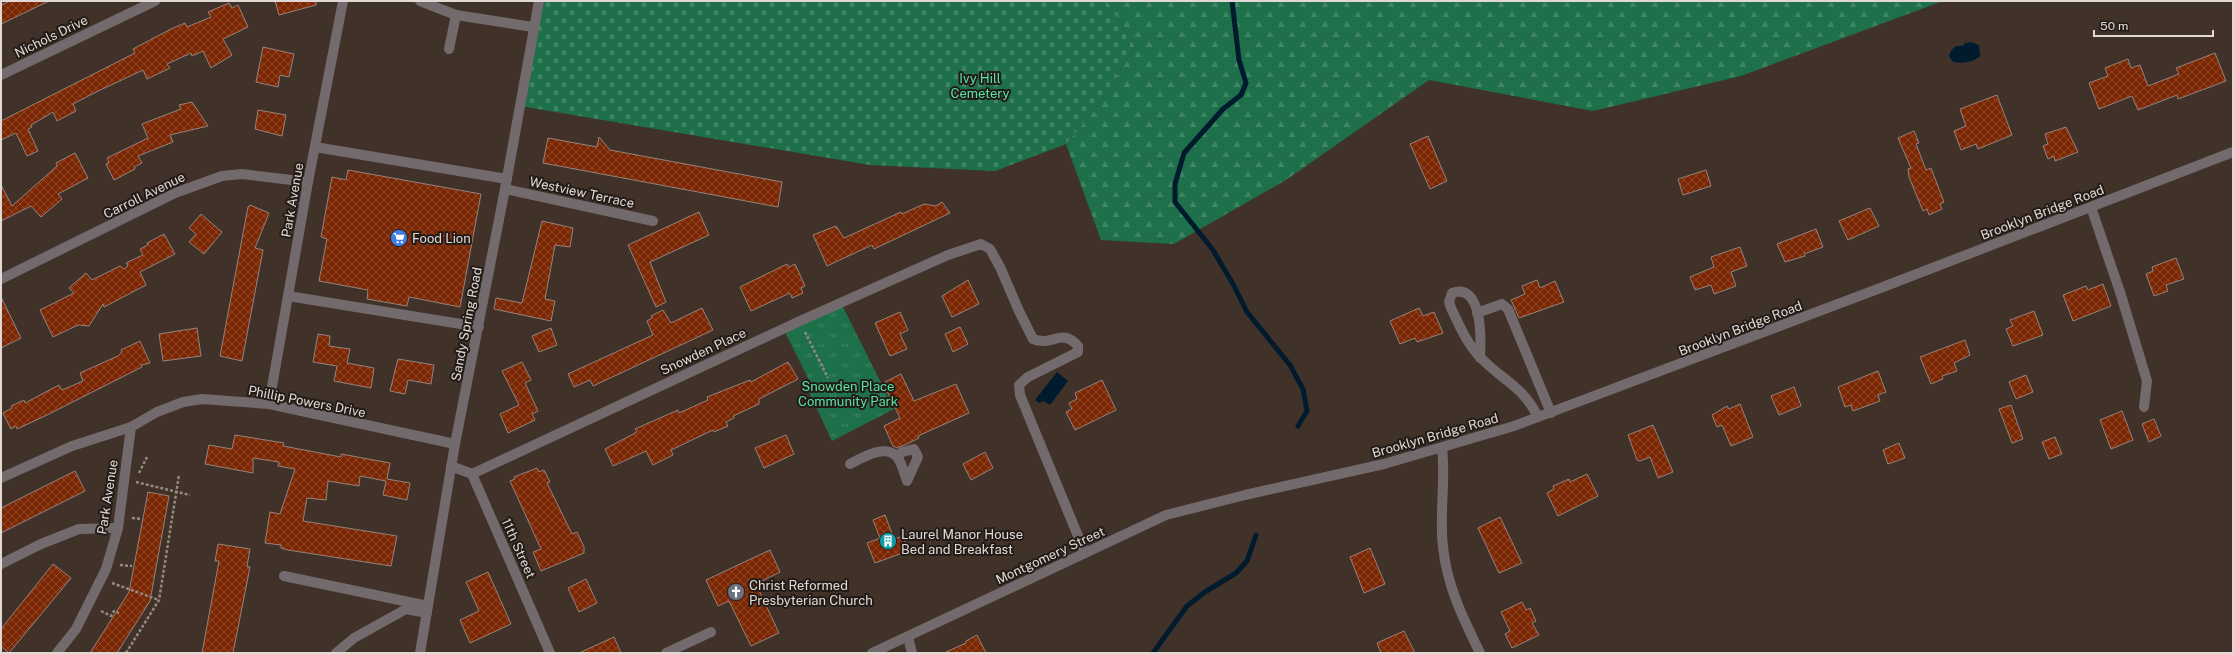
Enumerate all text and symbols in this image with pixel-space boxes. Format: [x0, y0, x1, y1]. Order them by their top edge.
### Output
street label: Nichols Drive [12, 12, 90, 61]
scale bar [2094, 12, 2213, 38]
text: 50 m [2100, 19, 2128, 33]
park label: Ivy Hill Cemetery [950, 71, 1010, 101]
street label: Park Avenue [279, 162, 306, 239]
street label: Carroll Avenue [101, 169, 187, 222]
street label: Westview Terrace [528, 174, 636, 211]
street label: Brooklyn Bridge Road [1978, 182, 2106, 243]
supermarket icon: Food Lion [389, 228, 409, 248]
place label: Food Lion [412, 231, 471, 246]
street label: Sandy Spring Road [448, 266, 485, 382]
street label: Brooklyn Bridge Road [1676, 298, 1804, 359]
street label: Snowden Place [658, 325, 749, 378]
park label: Snowden Place Community Park [798, 379, 898, 409]
street label: Phillip Powers Drive [247, 383, 367, 420]
street label: Brooklyn Bridge Road [1370, 410, 1500, 461]
street label: Park Avenue [94, 459, 121, 536]
street label: 11th Street [499, 516, 538, 581]
street label: Montgomery Street [993, 524, 1107, 587]
place label: Laurel Manor House Bed and Breakfast [901, 527, 1023, 557]
building icon: Laurel Manor House Bed and Breakfast [878, 531, 898, 551]
place label: Christ Reformed Presbyterian Church [749, 578, 873, 608]
church icon: Christ Reformed Presbyterian Church [726, 582, 746, 602]

